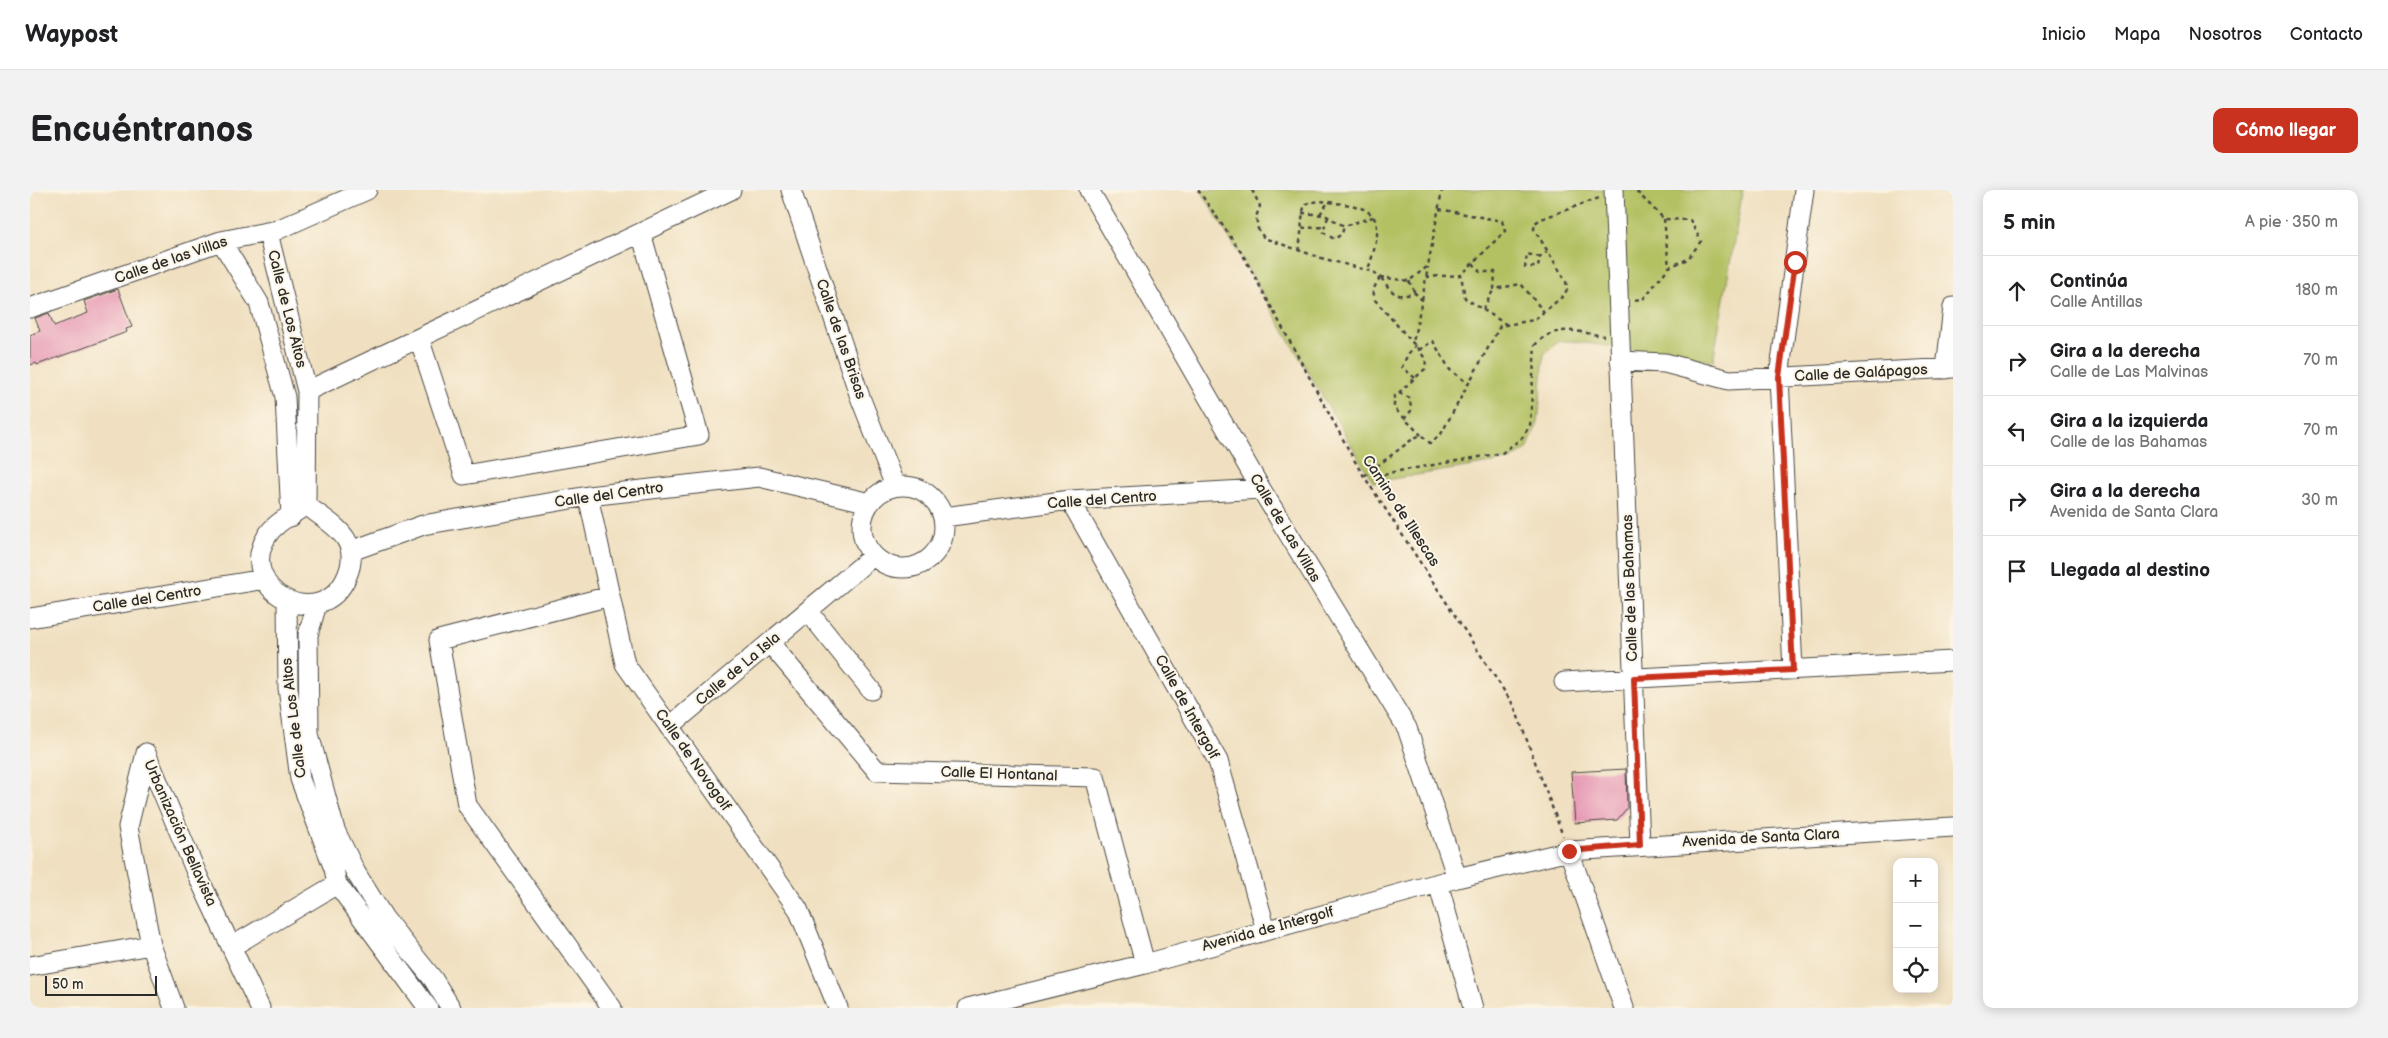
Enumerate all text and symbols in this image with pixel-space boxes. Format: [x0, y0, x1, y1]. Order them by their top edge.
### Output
text: Waypost [25, 20, 118, 49]
text: Inicio [2042, 24, 2086, 45]
text: Mapa [2114, 24, 2160, 45]
text: Nosotros [2188, 24, 2262, 45]
text: Contacto [2290, 24, 2363, 45]
button: Cómo llegar [2213, 108, 2358, 153]
text: Encuéntranos [30, 109, 253, 152]
text: 5 min [2003, 210, 2056, 235]
text: A pie · 350 m [2245, 213, 2338, 232]
street label: Calle de las Villas [112, 232, 231, 288]
street label: Calle de Los Altos [263, 248, 311, 371]
route start [1784, 251, 1807, 274]
text: Continúa [2050, 270, 2128, 293]
street label: Calle de las Brisas [812, 276, 871, 402]
icon: ahead [2003, 277, 2031, 305]
text: 180 m [2296, 281, 2338, 300]
text: Calle Antillas [2050, 293, 2143, 312]
text: Gira a la derecha [2050, 340, 2200, 363]
icon: right [2003, 347, 2031, 375]
text: 70 m [2303, 351, 2338, 370]
street label: Calle de Galápagos [1794, 360, 1929, 386]
text: Calle de Las Malvinas [2050, 363, 2208, 382]
text: Gira a la izquierda [2050, 410, 2208, 433]
icon: left [2003, 417, 2031, 445]
text: 70 m [2303, 421, 2338, 440]
text: Calle de las Bahamas [2050, 433, 2207, 452]
street label: Camino de Illescas [1358, 452, 1444, 571]
street label: Calle de Las Villas [1245, 470, 1325, 586]
street label: Calle del Centro [553, 478, 665, 512]
text: Gira a la derecha [2050, 480, 2200, 503]
street label: Calle del Centro [1047, 487, 1157, 513]
icon: right [2003, 487, 2031, 515]
text: 30 m [2301, 491, 2338, 510]
text: Avenida de Santa Clara [2050, 503, 2218, 522]
street label: Calle de las Bahamas [1618, 513, 1642, 662]
icon: arrive [2003, 557, 2031, 585]
text: Llegada al destino [2050, 559, 2210, 582]
street label: Calle del Centro [91, 581, 203, 617]
street label: Calle de La Isla [692, 628, 784, 710]
street label: Calle de Intergolf [1150, 651, 1224, 763]
street label: Calle de Los Altos [277, 656, 311, 779]
street label: Calle de Novogolf [651, 705, 736, 815]
street label: Urbanización Bellavista [139, 757, 221, 909]
street label: Calle El Hontanal [940, 762, 1058, 786]
street label: Avenida de Santa Clara [1682, 824, 1840, 852]
route end [1558, 840, 1581, 863]
map controls [1893, 858, 1938, 993]
button: + [1893, 858, 1938, 903]
street label: Avenida de Intergolf [1200, 902, 1336, 956]
button: − [1893, 903, 1938, 948]
button: locate [1893, 948, 1938, 993]
scale bar [45, 973, 158, 996]
text: 50 m [52, 976, 84, 993]

